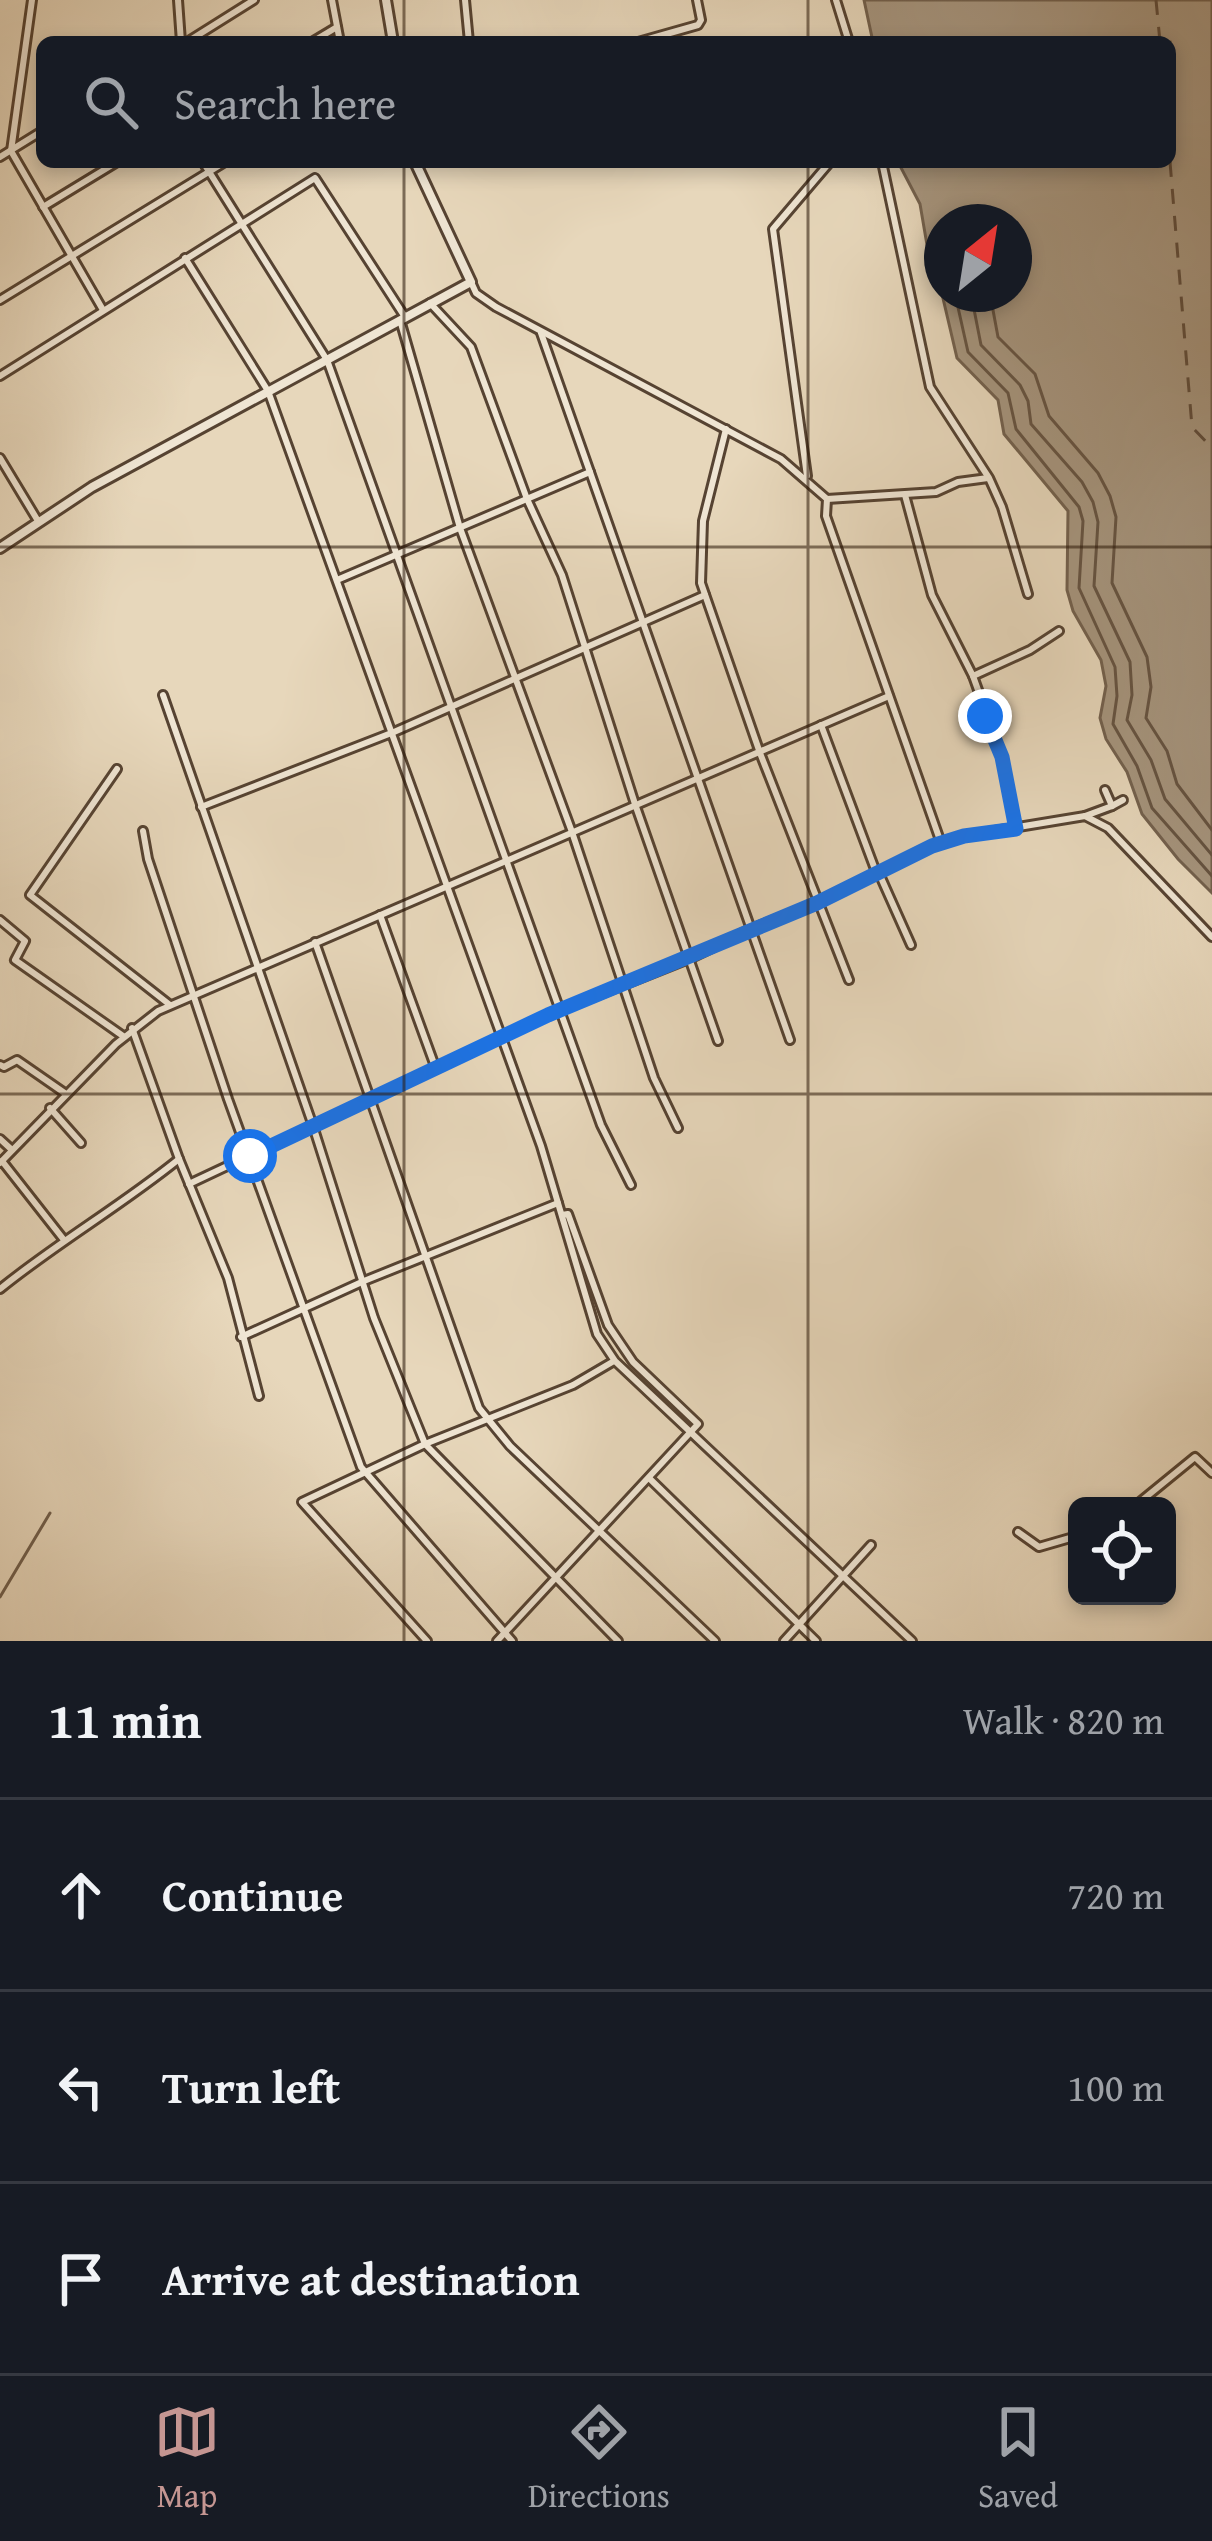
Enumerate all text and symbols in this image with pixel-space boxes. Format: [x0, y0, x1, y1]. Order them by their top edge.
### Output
search box [36, 36, 1176, 168]
icon: search [78, 69, 144, 135]
text: Search here [174, 70, 396, 135]
north arrow [924, 204, 1032, 312]
route end [958, 689, 1012, 743]
route start [223, 1129, 277, 1183]
map controls [1068, 1497, 1176, 1605]
button: locate [1068, 1497, 1176, 1605]
text: 11 min [48, 1682, 202, 1757]
text: Walk · 820 m [963, 1691, 1164, 1748]
icon: ahead [48, 1862, 114, 1928]
text: Continue [162, 1862, 343, 1927]
text: 720 m [1067, 1866, 1164, 1923]
icon: left [48, 2054, 114, 2120]
text: Turn left [162, 2054, 340, 2119]
text: 100 m [1067, 2058, 1164, 2115]
icon: arrive [48, 2246, 114, 2312]
text: Arrive at destination [162, 2246, 580, 2311]
tab: Map [154, 2399, 220, 2519]
tab: Directions [528, 2399, 670, 2519]
tab: Saved [978, 2399, 1058, 2519]

